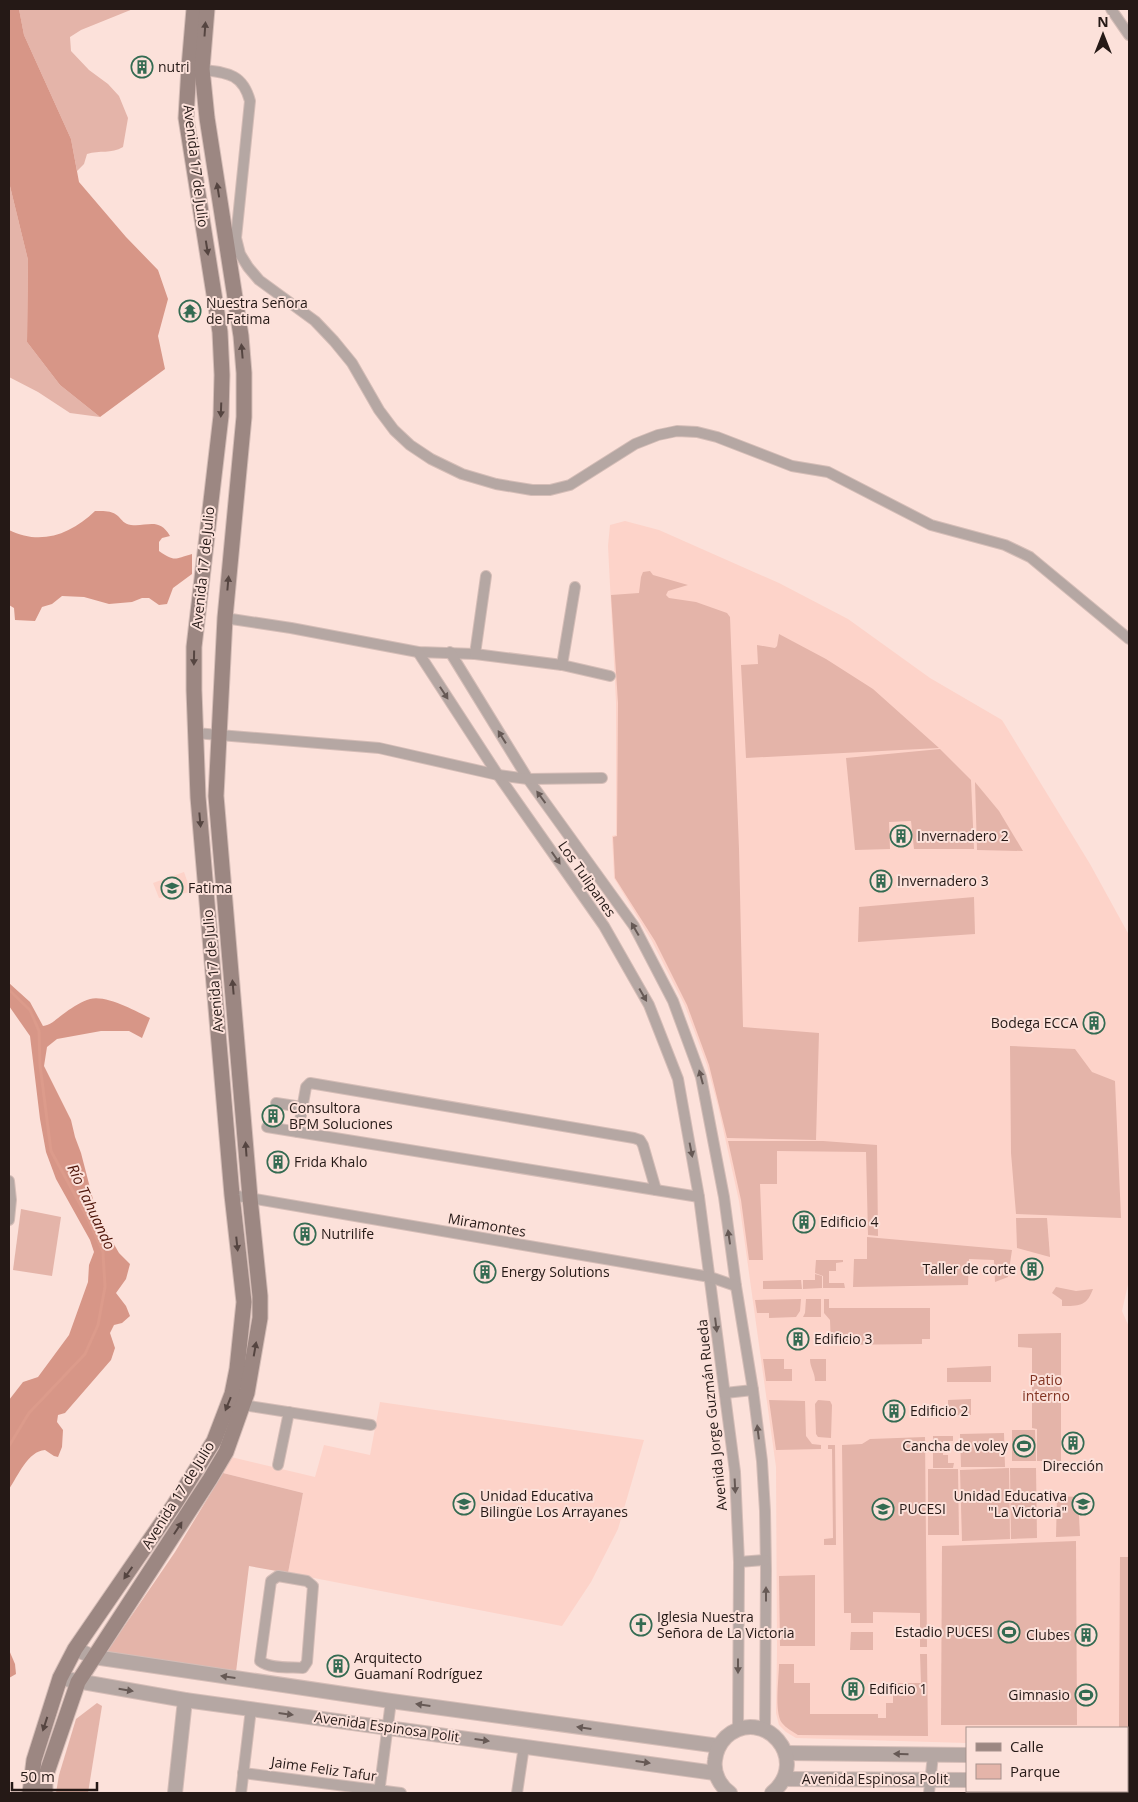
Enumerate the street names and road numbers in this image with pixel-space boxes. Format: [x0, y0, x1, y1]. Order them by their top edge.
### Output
street label: Avenida 17 de Julio [180, 104, 213, 228]
street label: Avenida 17 de Julio [187, 506, 218, 630]
street label: Los Tulipanes [554, 837, 621, 921]
street label: Avenida 17 de Julio [198, 909, 227, 1033]
street label: Miramontes [446, 1208, 528, 1241]
street label: Avenida Jorge Guzmán Rueda [692, 1318, 731, 1512]
street label: Avenida 17 de Julio [137, 1437, 218, 1552]
street label: Avenida Espinosa Polit [313, 1707, 461, 1746]
street label: Jaime Feliz Tafur [268, 1751, 378, 1785]
street label: Avenida Espinosa Polit [802, 1769, 948, 1788]

